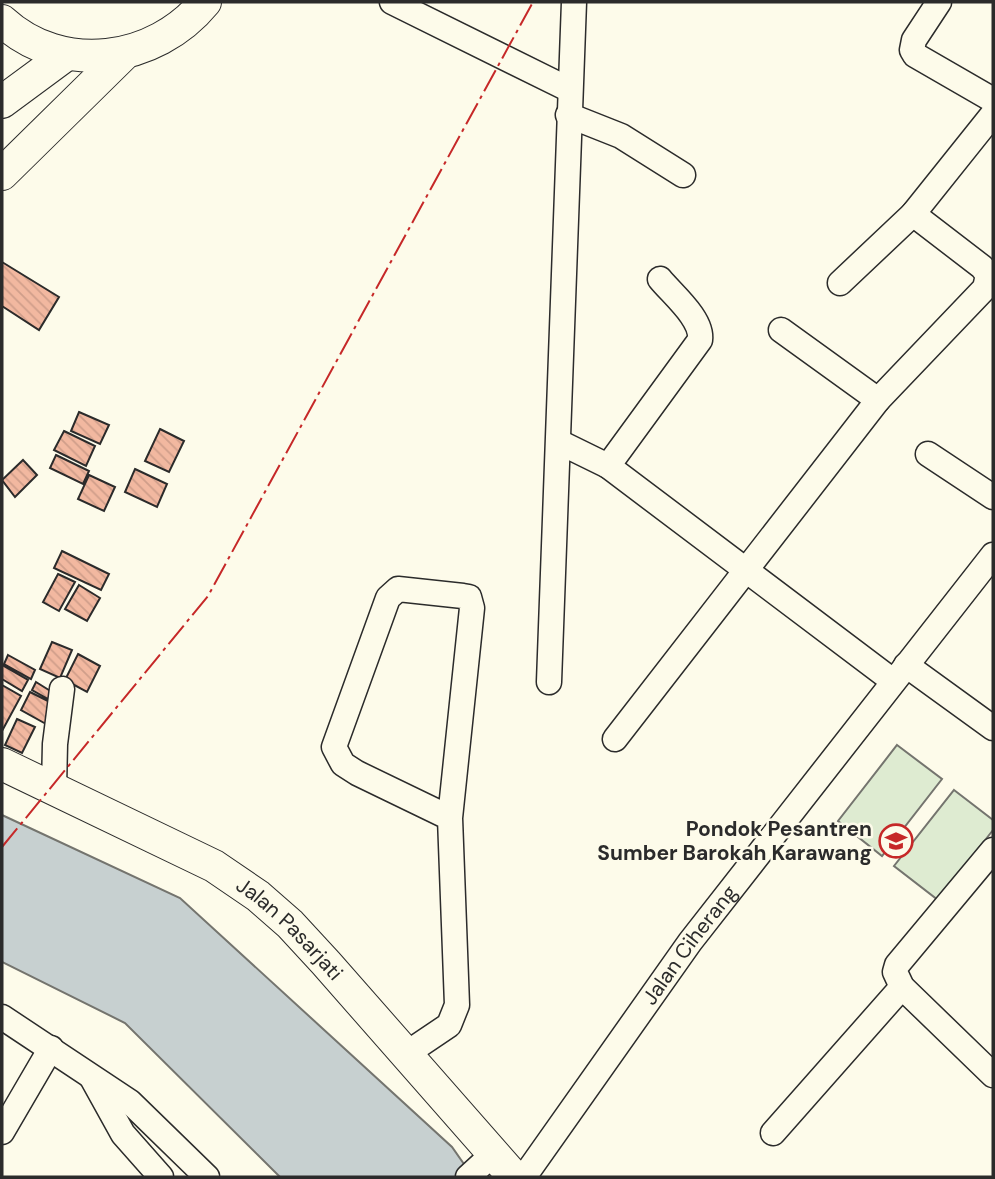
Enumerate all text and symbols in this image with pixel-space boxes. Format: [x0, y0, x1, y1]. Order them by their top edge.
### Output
place label: Pondok Pesantren Sumber Barokah Karawang [597, 815, 872, 867]
school or university icon: Pondok Pesantren Sumber Barokah Karawang [877, 822, 915, 860]
street label: Jalan Pasarjati [231, 871, 349, 987]
street label: Jalan Ciherang [636, 879, 744, 1011]

